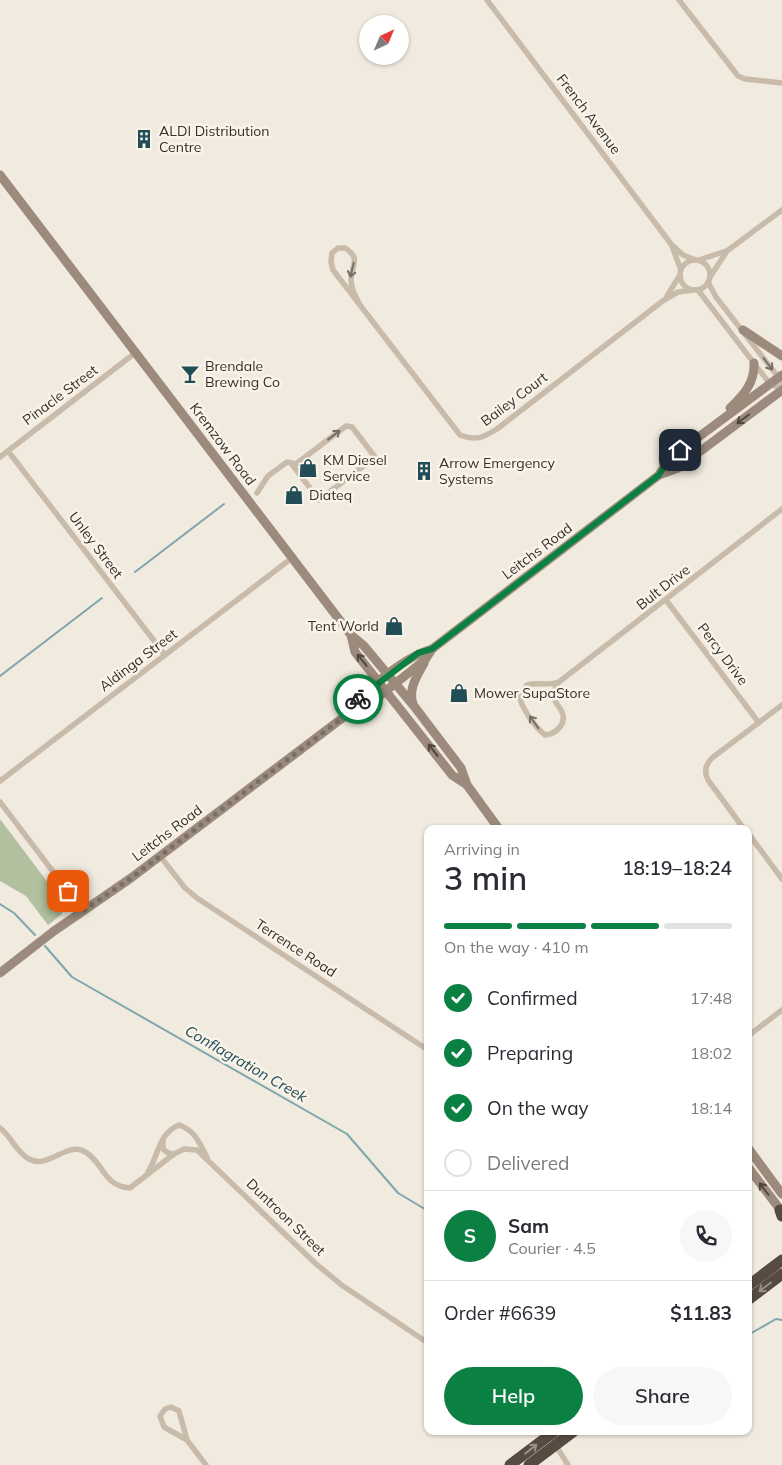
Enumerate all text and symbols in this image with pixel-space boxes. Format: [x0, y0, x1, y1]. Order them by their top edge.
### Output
north arrow [359, 15, 409, 65]
map controls [359, 15, 409, 65]
street label: French Avenue [553, 70, 625, 158]
place label: ALDI Distribution Centre [159, 122, 270, 156]
building icon: ALDI Distribution Centre [133, 128, 155, 150]
one-way arrow [347, 262, 357, 278]
place label: Brendale Brewing Co [205, 357, 280, 391]
one-way arrow [762, 357, 773, 370]
street label: Pinacle Street [19, 361, 101, 429]
bar icon: Brendale Brewing Co [179, 363, 201, 385]
street label: Bailey Court [477, 368, 551, 430]
street label: Kremzow Road [186, 399, 260, 489]
one-way arrow [737, 414, 750, 425]
pin [659, 429, 701, 471]
one-way arrow [327, 430, 341, 440]
icon: home [666, 436, 694, 464]
place label: KM Diesel Service [323, 451, 387, 485]
place label: Arrow Emergency Systems [439, 454, 555, 488]
shop icon: KM Diesel Service [297, 457, 319, 479]
building icon: Arrow Emergency Systems [413, 460, 435, 482]
shop icon: Diateq [283, 484, 305, 506]
place label: Diateq [309, 486, 352, 504]
street label: Unley Street [65, 508, 127, 582]
street label: Leitchs Road [498, 519, 576, 583]
street label: Bult Drive [633, 560, 693, 614]
shop icon: Tent World [383, 615, 405, 637]
place label: Tent World [308, 617, 379, 635]
street label: Percy Drive [694, 619, 752, 689]
street label: Aldinga Street [96, 625, 181, 695]
one-way arrow [356, 654, 367, 667]
courier [333, 674, 383, 724]
shop icon: Mower SupaStore [448, 682, 470, 704]
place label: Mower SupaStore [474, 684, 590, 702]
icon: bike [344, 685, 372, 713]
one-way arrow [529, 715, 539, 729]
one-way arrow [428, 744, 439, 757]
street label: Leitchs Road [128, 801, 206, 865]
text: Arriving in [444, 839, 520, 859]
text: 18:19–18:24 [622, 856, 732, 880]
text: 3 min [444, 858, 527, 898]
pin [47, 870, 89, 912]
icon: bag [54, 877, 82, 905]
street label: Terrence Road [252, 915, 340, 981]
text: On the way · 410 m [444, 937, 589, 957]
icon: check [444, 984, 472, 1012]
text: Confirmed [487, 986, 578, 1010]
text: 17:48 [690, 988, 732, 1008]
water label: Conflagration Creek [182, 1021, 312, 1107]
icon: check [444, 1039, 472, 1067]
text: Preparing [487, 1041, 573, 1065]
text: 18:02 [690, 1043, 732, 1063]
icon: check [444, 1094, 472, 1122]
text: On the way [487, 1096, 589, 1120]
text: 18:14 [690, 1098, 732, 1118]
text: Delivered [487, 1151, 569, 1175]
street label: Duntroon Street [243, 1175, 329, 1259]
one-way arrow [758, 1183, 769, 1196]
button: phone [680, 1210, 732, 1262]
text: Sam [508, 1214, 549, 1238]
text: S [464, 1224, 476, 1248]
text: Courier · 4.5 [508, 1238, 596, 1258]
one-way arrow [758, 1282, 772, 1292]
text: Order #6639 [444, 1301, 556, 1325]
text: $11.83 [670, 1301, 732, 1325]
button: Help [444, 1367, 583, 1425]
button: Share [593, 1367, 732, 1425]
one-way arrow [524, 1443, 537, 1454]

